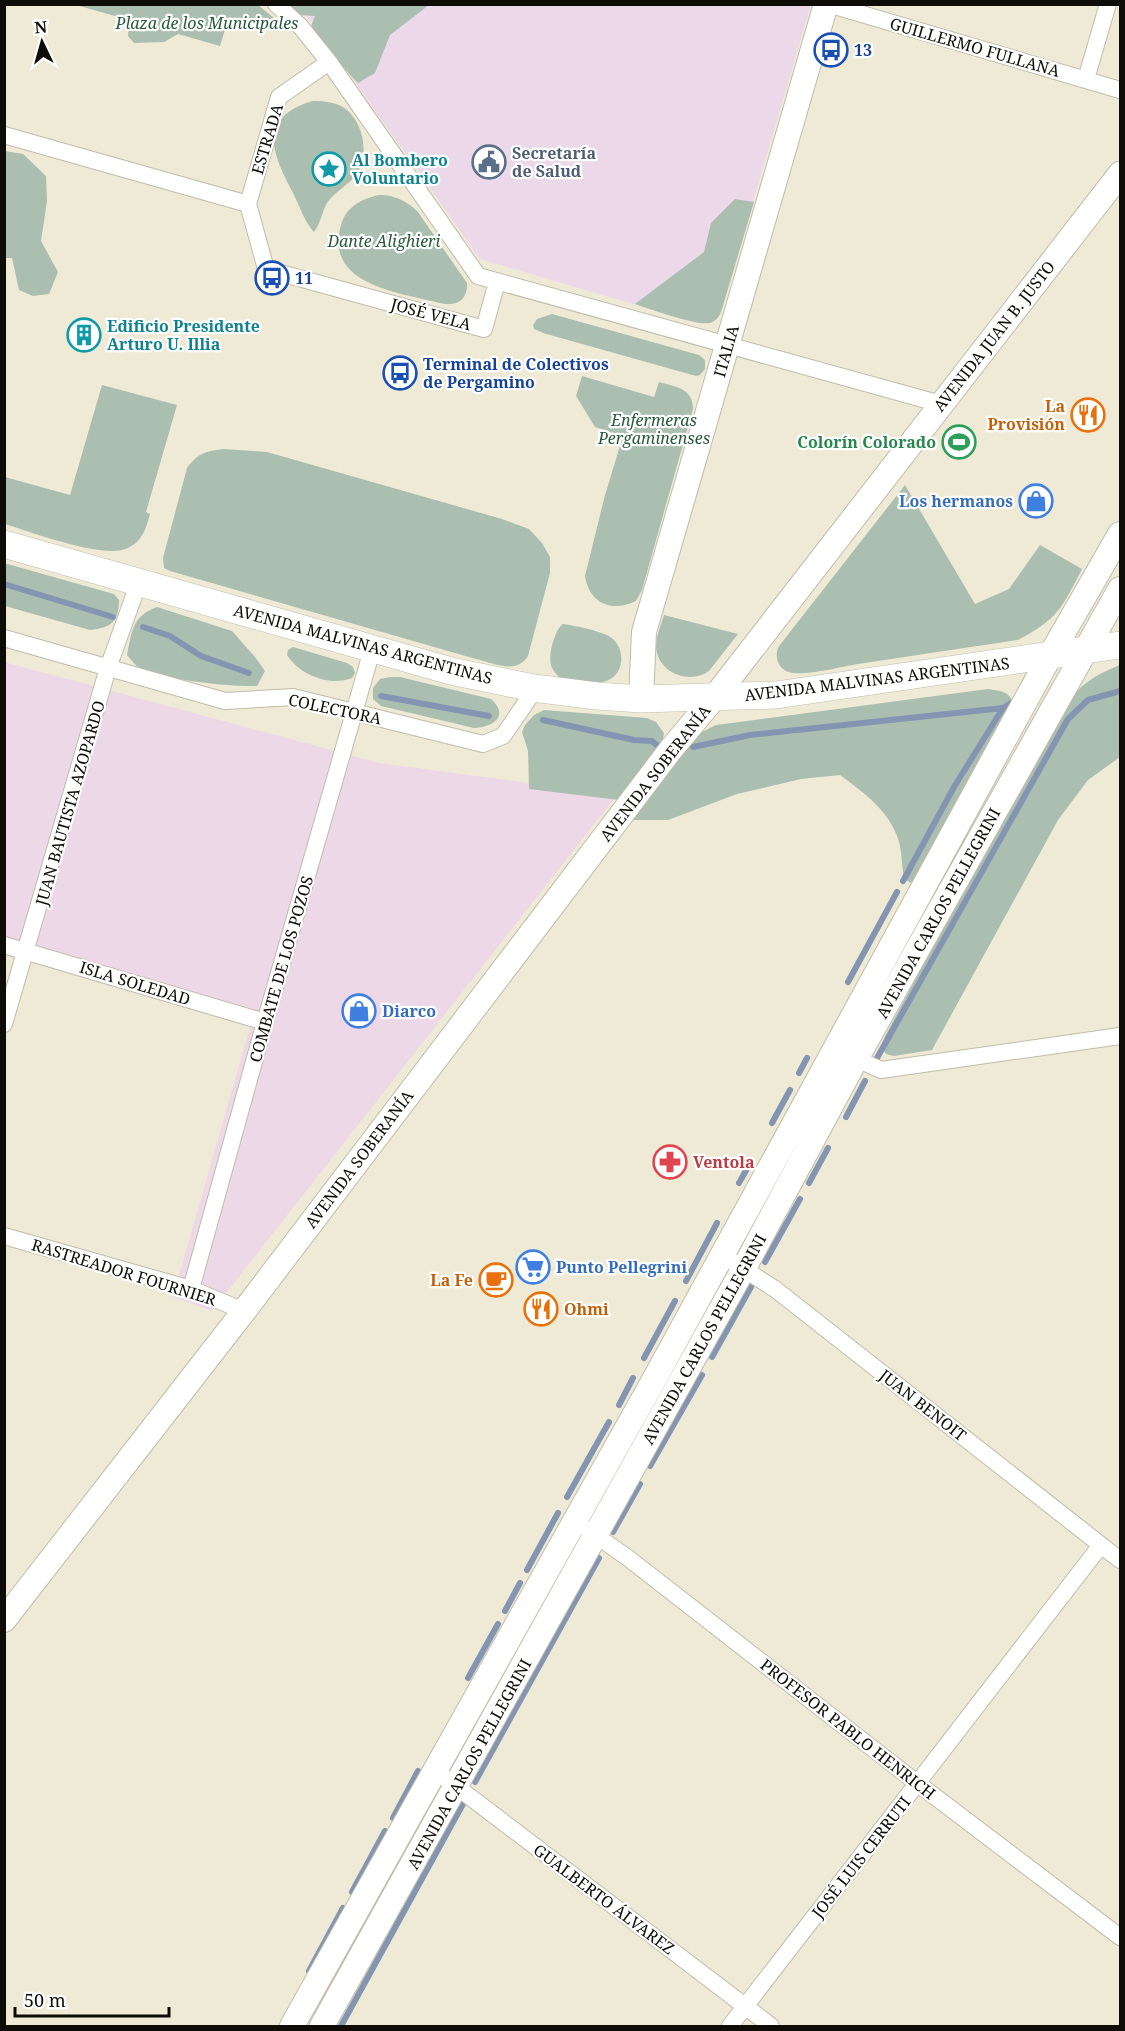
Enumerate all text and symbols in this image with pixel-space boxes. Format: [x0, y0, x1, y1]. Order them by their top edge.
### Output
north arrow [12, 12, 72, 72]
park label: Plaza de los Municipales [115, 12, 298, 34]
street label: GUILLERMO FULLANA [887, 12, 1063, 82]
text: N [33, 16, 48, 39]
bus stop icon: 13 [813, 32, 849, 68]
place label: 13 [854, 39, 872, 61]
street label: ESTRADA [246, 100, 288, 177]
place label: Secretaría de Salud [512, 142, 596, 182]
public building icon: Secretaría de Salud [471, 144, 507, 180]
place label: Al Bombero Voluntario [352, 149, 448, 189]
place icon: Al Bombero Voluntario [311, 151, 347, 187]
park label: Dante Alighieri [327, 230, 441, 252]
street label: AVENIDA JUAN B. JUSTO [928, 256, 1060, 416]
bus stop icon: 11 [254, 260, 290, 296]
place label: 11 [295, 267, 313, 289]
street label: JOSÉ VELA [387, 292, 474, 335]
place label: Edificio Presidente Arturo U. Illia [107, 315, 260, 355]
building icon: Edificio Presidente Arturo U. Illia [66, 317, 102, 353]
street label: ITALIA [708, 322, 744, 380]
place label: Terminal de Colectivos de Pergamino [423, 353, 609, 393]
bus stop icon: Terminal de Colectivos de Pergamino [382, 355, 418, 391]
place label: La Provisión [987, 395, 1065, 435]
restaurant icon: La Provisión [1070, 397, 1106, 433]
park label: Enfermeras Pergaminenses [597, 409, 710, 449]
sports icon: Colorín Colorado [941, 424, 977, 460]
place label: Colorín Colorado [797, 431, 936, 453]
shop icon: Los hermanos [1018, 483, 1054, 519]
place label: Los hermanos [899, 490, 1013, 512]
street label: AVENIDA MALVINAS ARGENTINAS [231, 599, 495, 689]
street label: AVENIDA MALVINAS ARGENTINAS [743, 652, 1011, 706]
street label: COLECTORA [286, 688, 384, 730]
street label: JUAN BAUTISTA AZOPARDO [30, 698, 110, 909]
street label: AVENIDA SOBERANÍA [595, 700, 716, 846]
street label: AVENIDA CARLOS PELLEGRINI [871, 804, 1005, 1022]
street label: COMBATE DE LOS POZOS [244, 873, 318, 1065]
street label: ISLA SOLEDAD [77, 956, 193, 1010]
shop icon: Diarco [341, 993, 377, 1029]
place label: Diarco [382, 1000, 436, 1022]
street label: AVENIDA SOBERANÍA [300, 1085, 419, 1233]
pharmacy icon: Ventola [652, 1144, 688, 1180]
place label: Ventola [693, 1151, 755, 1173]
street label: AVENIDA CARLOS PELLEGRINI [637, 1230, 771, 1448]
street label: RASTREADOR FOURNIER [29, 1233, 219, 1311]
supermarket icon: Punto Pellegrini [515, 1249, 551, 1285]
place label: Punto Pellegrini [556, 1256, 687, 1278]
cafe icon: La Fe [478, 1262, 514, 1298]
place label: La Fe [430, 1269, 473, 1291]
restaurant icon: Ohmi [523, 1291, 559, 1327]
place label: Ohmi [564, 1298, 609, 1320]
street label: JUAN BENOIT [874, 1363, 971, 1446]
street label: PROFESOR PABLO HENRICH [756, 1654, 940, 1805]
street label: AVENIDA CARLOS PELLEGRINI [402, 1655, 536, 1873]
street label: JOSÉ LUIS CERRUTI [806, 1792, 915, 1923]
street label: GUALBERTO ÁLVAREZ [529, 1839, 679, 1959]
scale bar [15, 1980, 170, 2018]
text: 50 m [24, 1988, 66, 2012]

